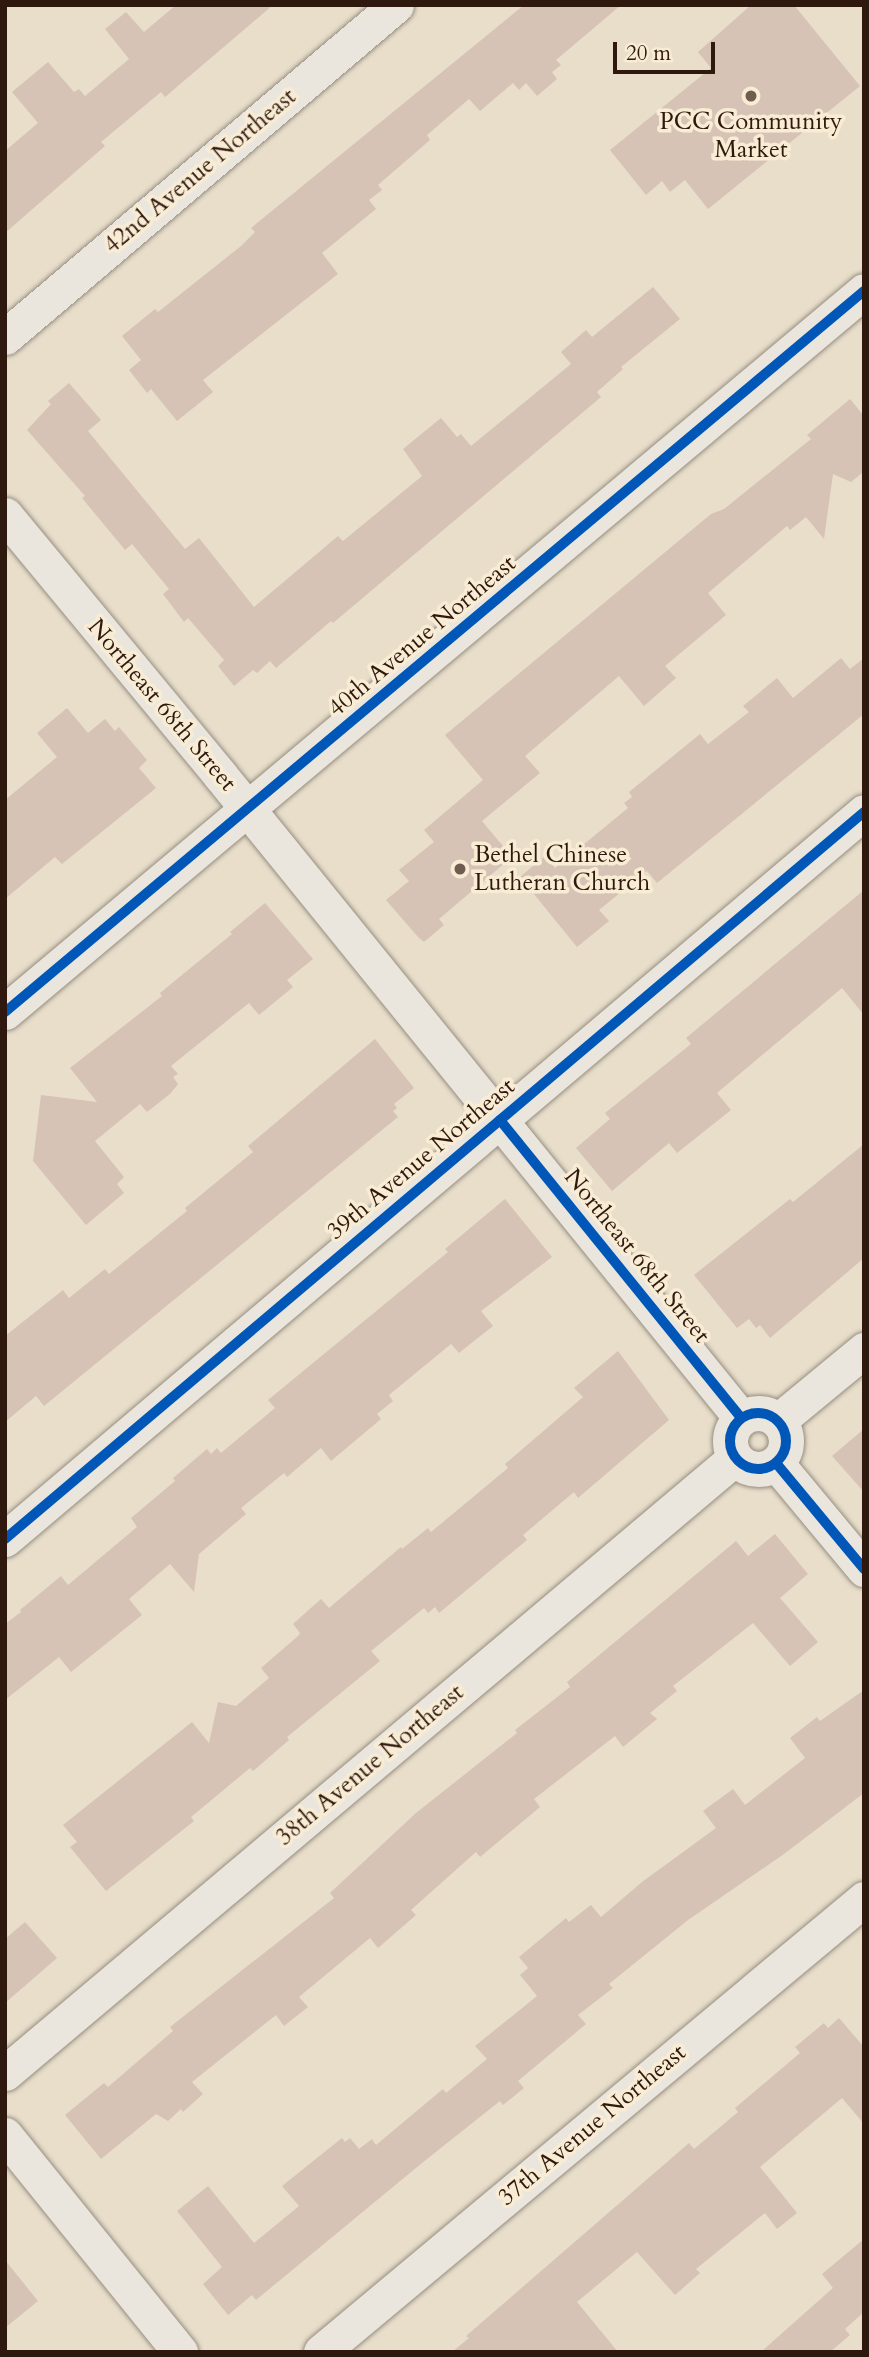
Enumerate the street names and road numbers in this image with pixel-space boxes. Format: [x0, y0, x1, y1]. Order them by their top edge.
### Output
street label: 42nd Avenue Northeast [98, 82, 302, 260]
street label: 40th Avenue Northeast [322, 549, 522, 723]
street label: Northeast 68th Street [82, 613, 242, 797]
street label: 39th Avenue Northeast [321, 1072, 521, 1246]
street label: Northeast 68th Street [558, 1163, 716, 1349]
street label: 38th Avenue Northeast [270, 1678, 470, 1852]
street label: 37th Avenue Northeast [492, 2038, 692, 2212]

